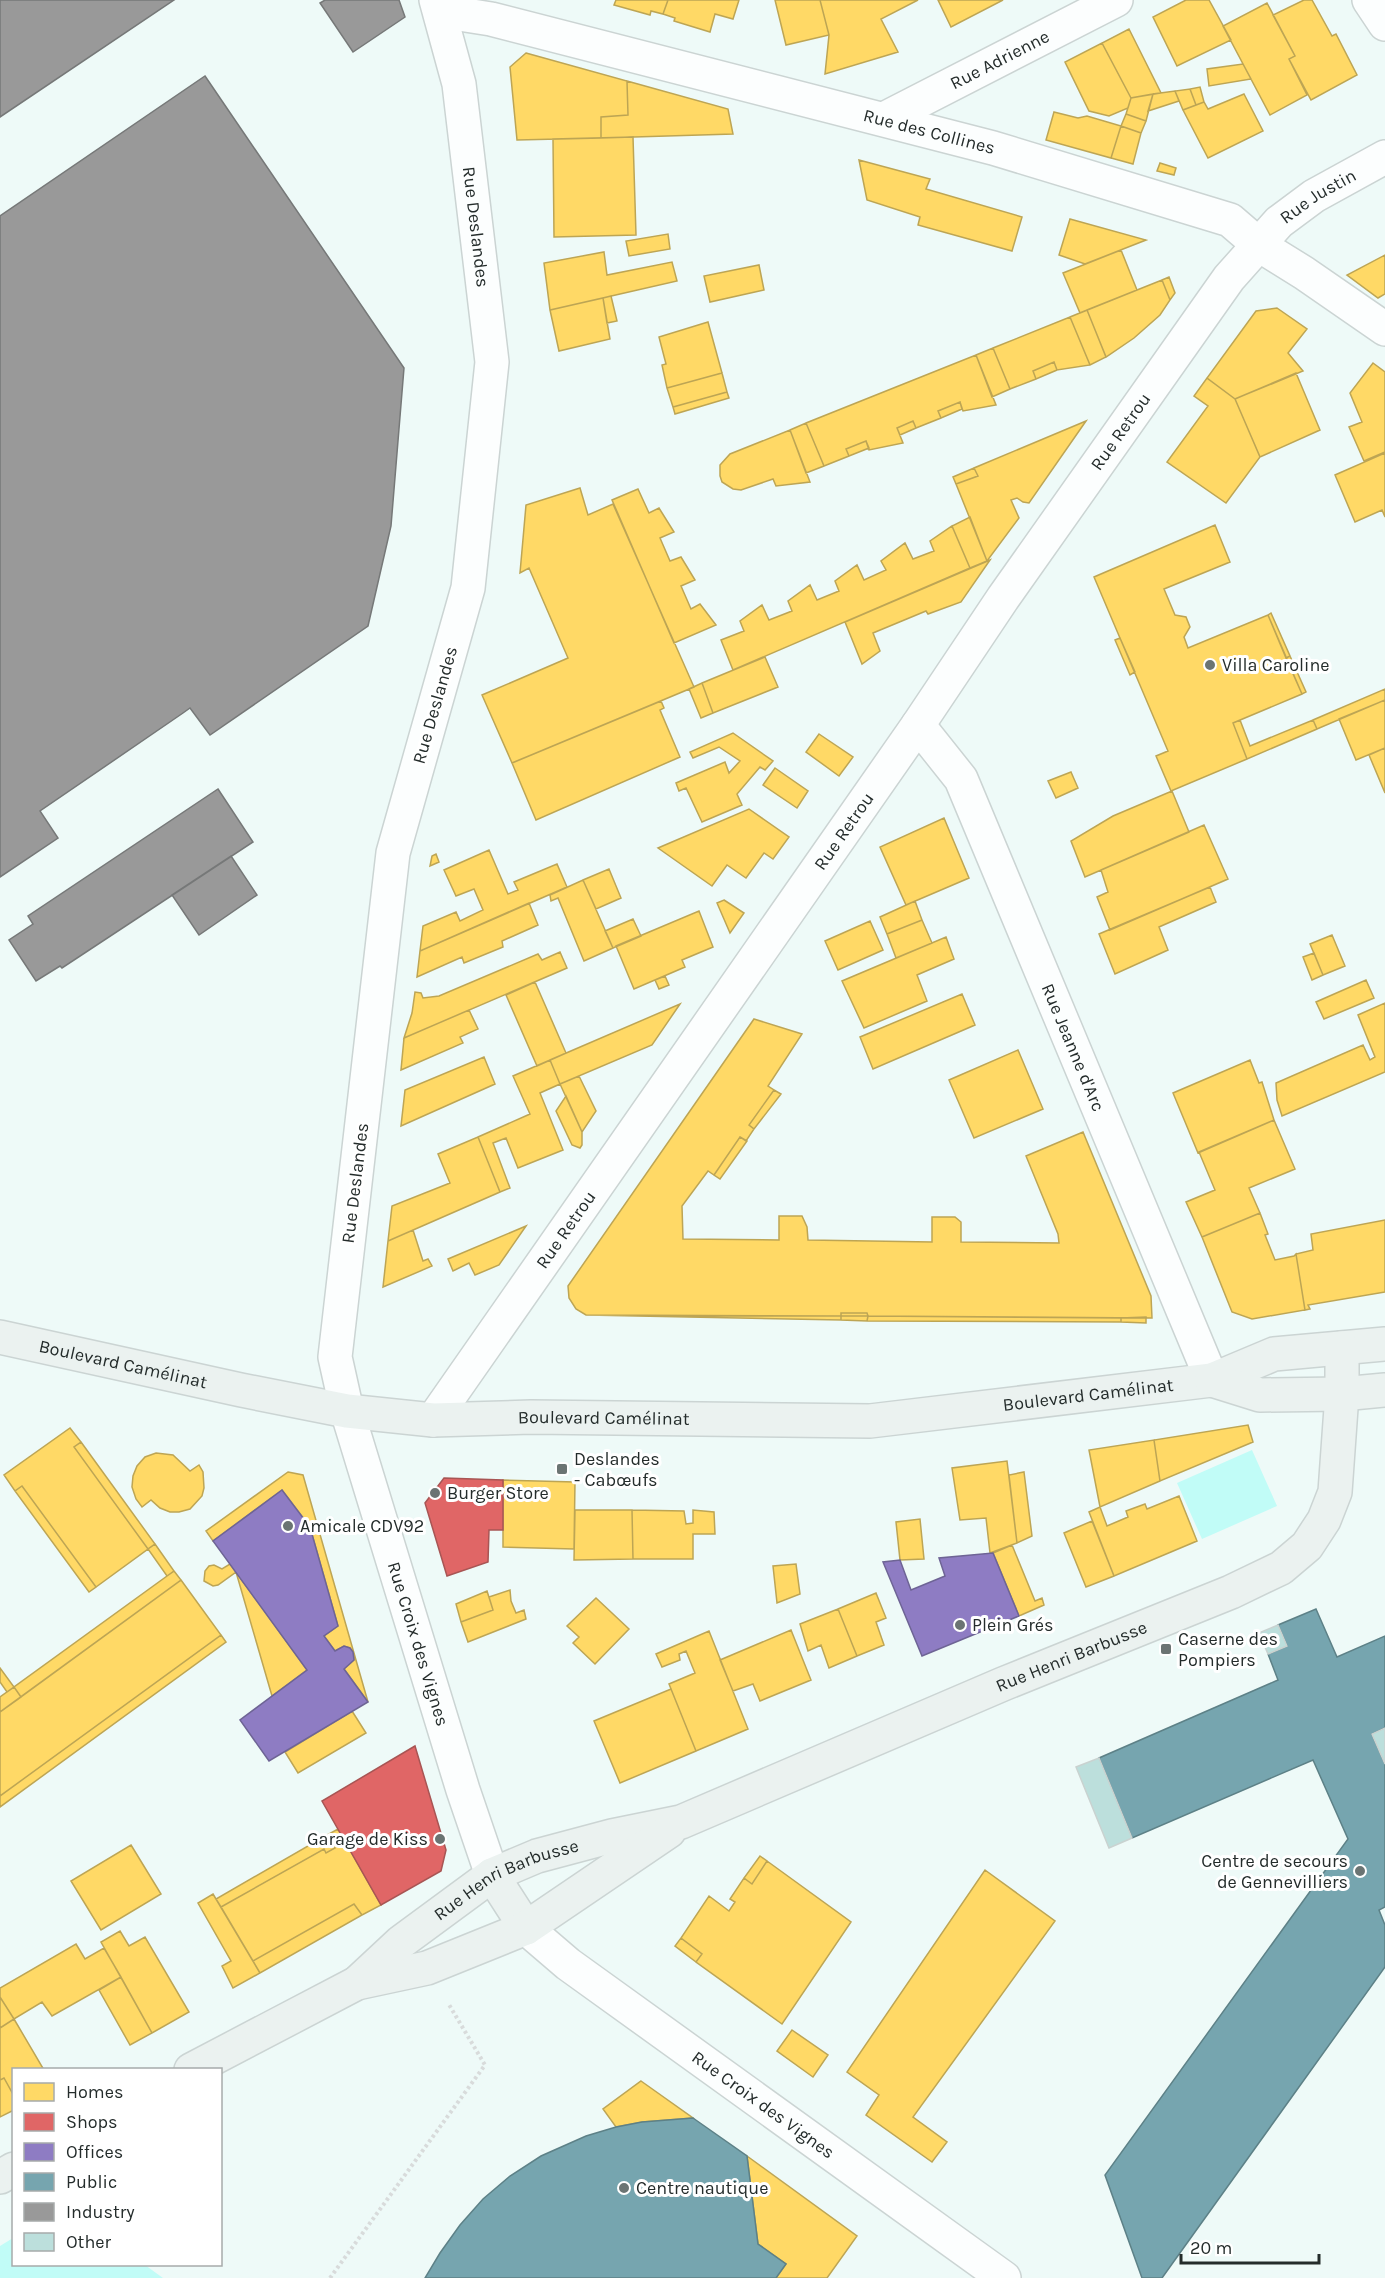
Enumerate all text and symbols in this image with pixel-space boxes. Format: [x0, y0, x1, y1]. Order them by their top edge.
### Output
street label: Rue Adrienne [946, 25, 1053, 94]
street label: Rue des Collines [861, 104, 997, 159]
street label: Rue Justin [1275, 164, 1360, 229]
street label: Rue Deslandes [458, 165, 494, 288]
street label: Rue Retrou [1086, 389, 1155, 475]
street label: Rue Deslandes [408, 644, 462, 766]
place label: Villa Caroline [1222, 654, 1330, 676]
marker: Villa Caroline [1203, 658, 1217, 672]
street label: Rue Retrou [809, 788, 879, 874]
street label: Rue Jeanne d'Arc [1037, 980, 1110, 1115]
street label: Rue Deslandes [337, 1122, 373, 1244]
street label: Rue Retrou [531, 1187, 600, 1273]
street label: Boulevard Camélinat [37, 1335, 209, 1393]
street label: Boulevard Camélinat [1002, 1374, 1175, 1416]
street label: Boulevard Camélinat [517, 1406, 690, 1430]
place label: Deslandes - Cabœufs [574, 1448, 660, 1491]
marker: Deslandes - Cabœufs [555, 1462, 569, 1476]
place label: Burger Store [447, 1482, 549, 1504]
marker: Burger Store [428, 1486, 442, 1500]
place label: Amicale CDV92 [300, 1515, 424, 1537]
marker: Amicale CDV92 [281, 1519, 295, 1533]
street label: Rue Croix des Vignes [383, 1559, 454, 1729]
place label: Plein Grés [972, 1614, 1054, 1636]
street label: Rue Henri Barbusse [992, 1616, 1150, 1697]
marker: Plein Grés [953, 1618, 967, 1632]
place label: Caserne des Pompiers [1178, 1628, 1278, 1671]
marker: Caserne des Pompiers [1159, 1642, 1173, 1656]
place label: Garage de Kiss [307, 1828, 428, 1850]
marker: Garage de Kiss [433, 1832, 447, 1846]
street label: Rue Henri Barbusse [429, 1834, 581, 1925]
place label: Centre de secours de Gennevilliers [1201, 1850, 1348, 1893]
marker: Centre de secours de Gennevilliers [1353, 1864, 1367, 1878]
street label: Rue Croix des Vignes [688, 2046, 839, 2163]
legend [12, 2068, 222, 2266]
text: Homes [66, 2081, 123, 2103]
text: Shops [66, 2111, 118, 2133]
text: Offices [66, 2141, 123, 2163]
text: Public [66, 2171, 117, 2193]
place label: Centre nautique [636, 2177, 768, 2199]
marker: Centre nautique [617, 2181, 631, 2195]
text: Industry [66, 2201, 135, 2223]
scale bar [1181, 2227, 1319, 2265]
text: Other [66, 2231, 111, 2253]
text: 20 m [1190, 2237, 1232, 2259]

